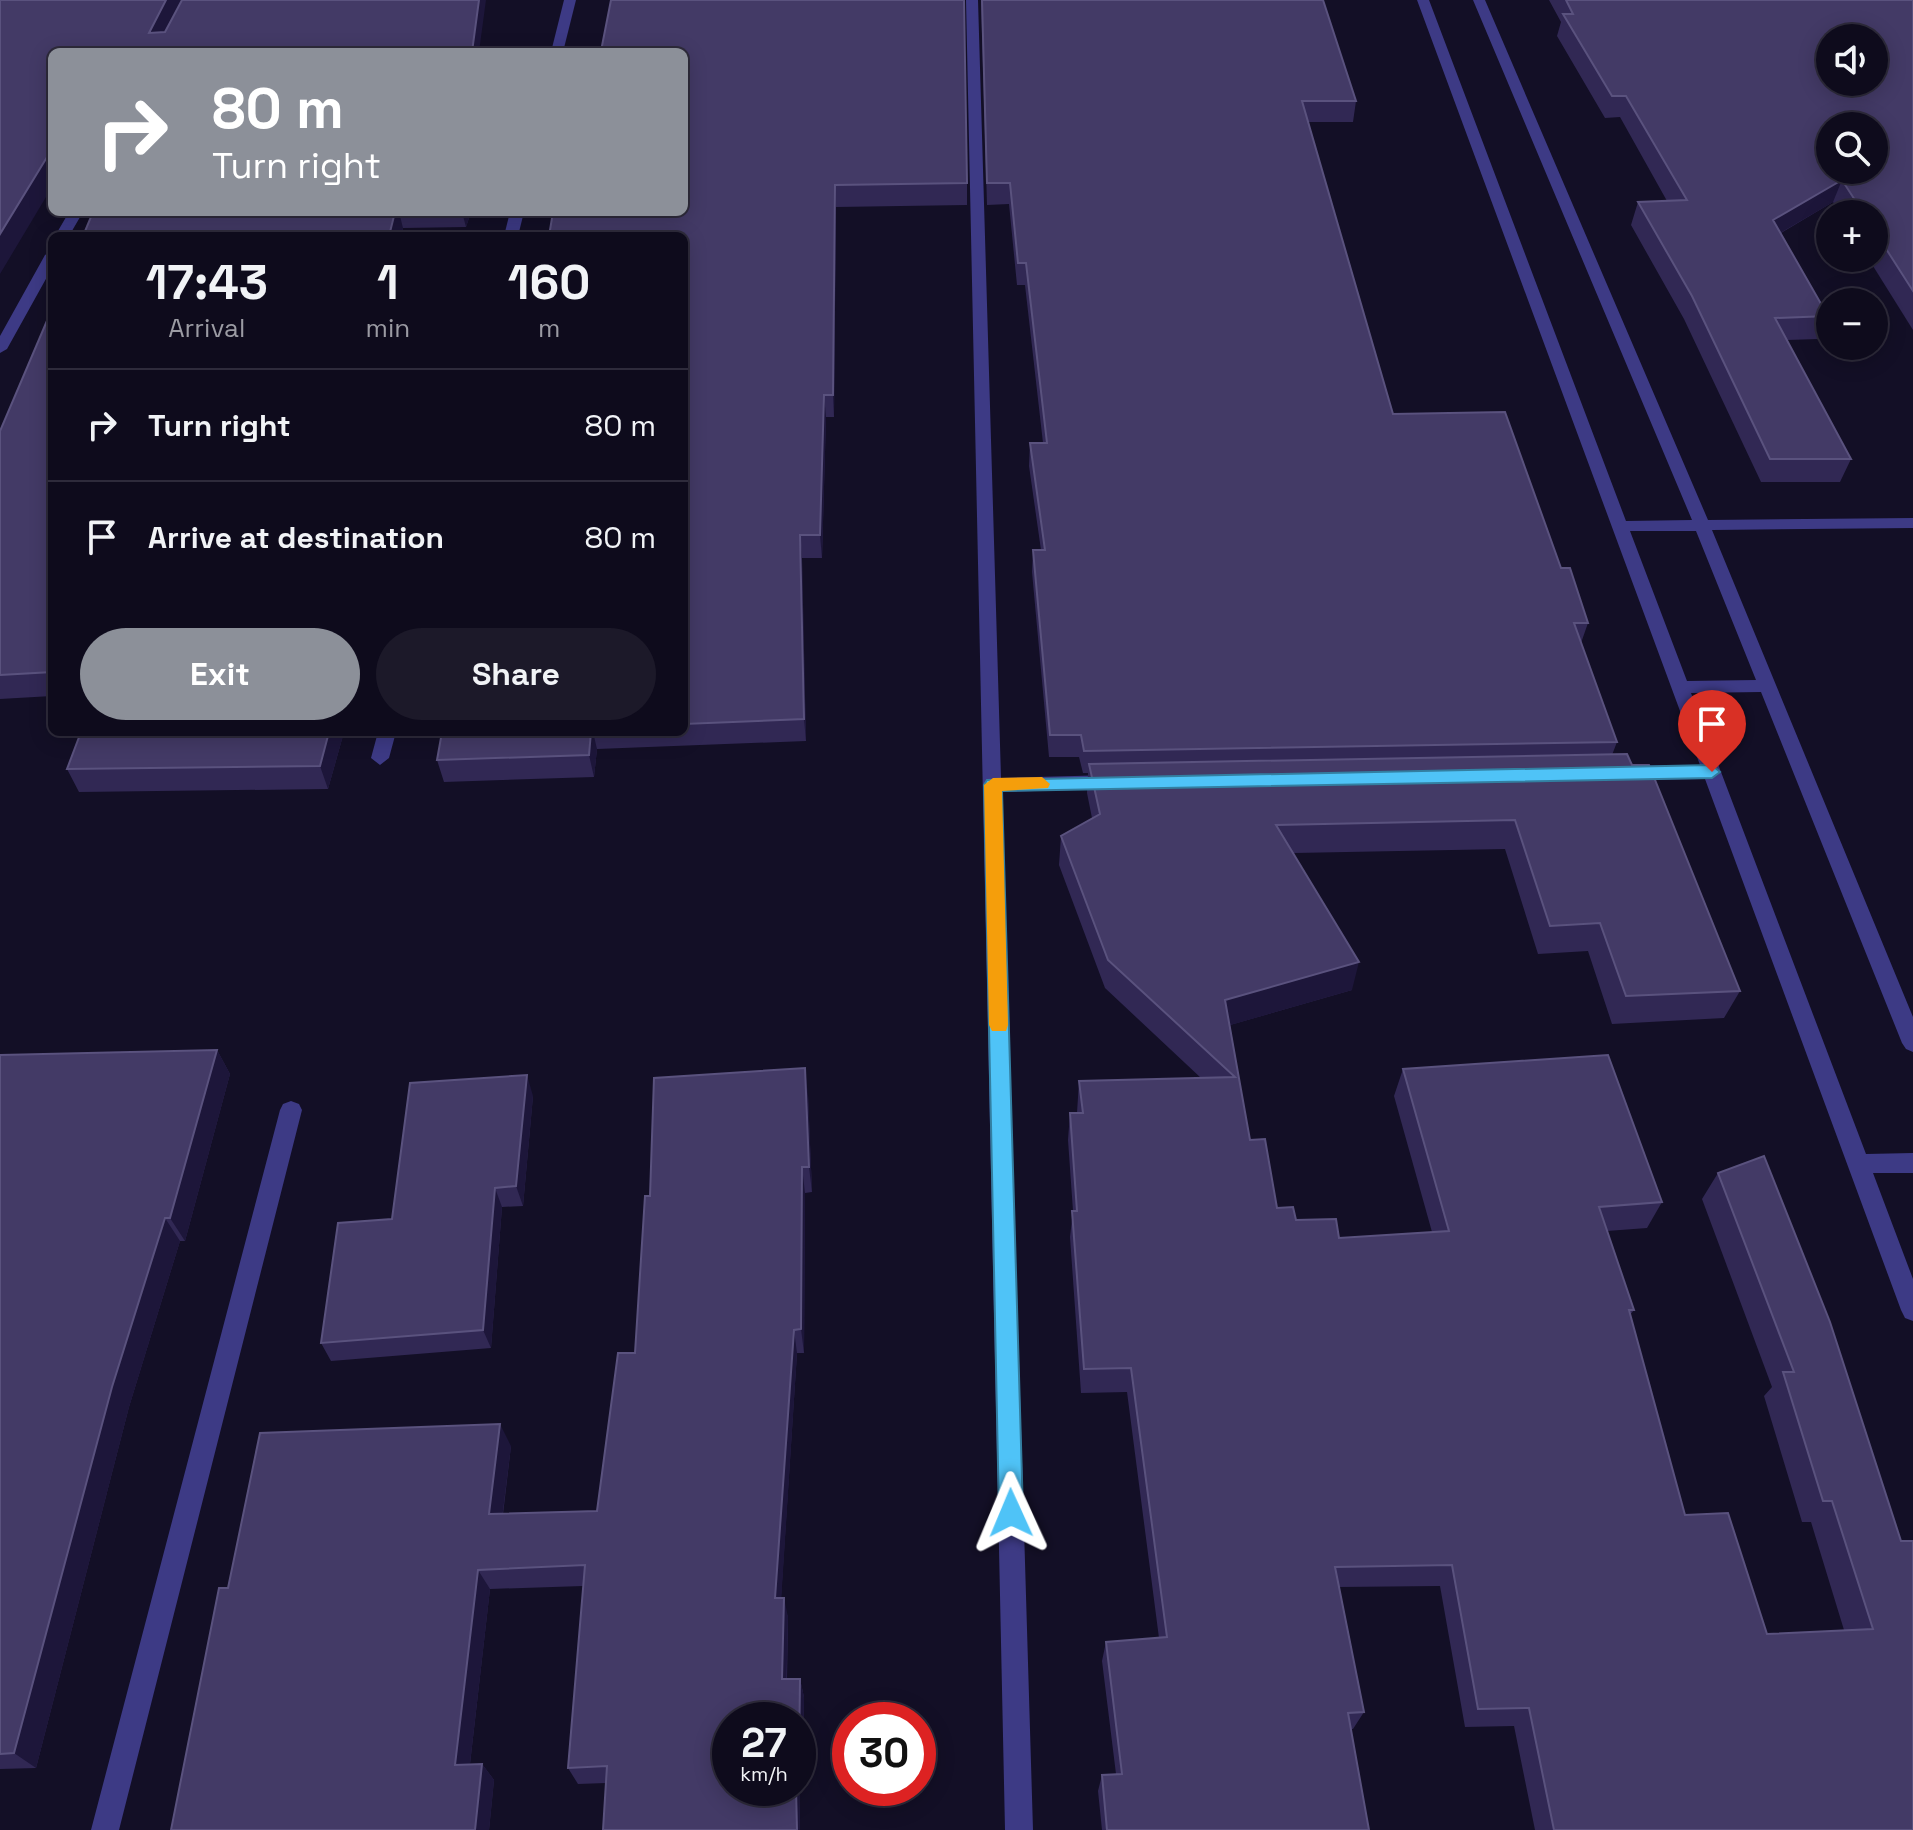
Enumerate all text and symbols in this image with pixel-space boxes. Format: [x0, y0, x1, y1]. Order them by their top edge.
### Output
map controls [1816, 24, 1888, 360]
button: sound [1816, 24, 1888, 96]
text: 80 m [212, 73, 344, 144]
icon: right [80, 80, 184, 184]
button: search [1816, 112, 1888, 184]
text: Turn right [212, 143, 381, 189]
button: + [1816, 200, 1888, 272]
text: 17:43 [146, 252, 268, 313]
text: 1 [377, 252, 399, 313]
text: 160 [508, 252, 590, 313]
button: − [1816, 288, 1888, 360]
text: Arrival [168, 311, 245, 345]
text: min [366, 311, 410, 345]
text: m [538, 311, 560, 345]
icon: right [80, 403, 124, 447]
text: Turn right [148, 406, 291, 445]
text: 80 m [585, 406, 656, 445]
icon: arrive [80, 515, 124, 559]
text: Arrive at destination [148, 518, 444, 557]
text: 80 m [585, 518, 656, 557]
button: Exit [80, 628, 360, 720]
button: Share [376, 628, 656, 720]
pin [1678, 690, 1746, 772]
icon: arrive [1690, 702, 1734, 746]
position arrow [969, 1471, 1053, 1555]
speed limit sign: 30 [832, 1702, 936, 1806]
text: 27 [741, 1718, 787, 1769]
text: km/h [740, 1761, 788, 1787]

